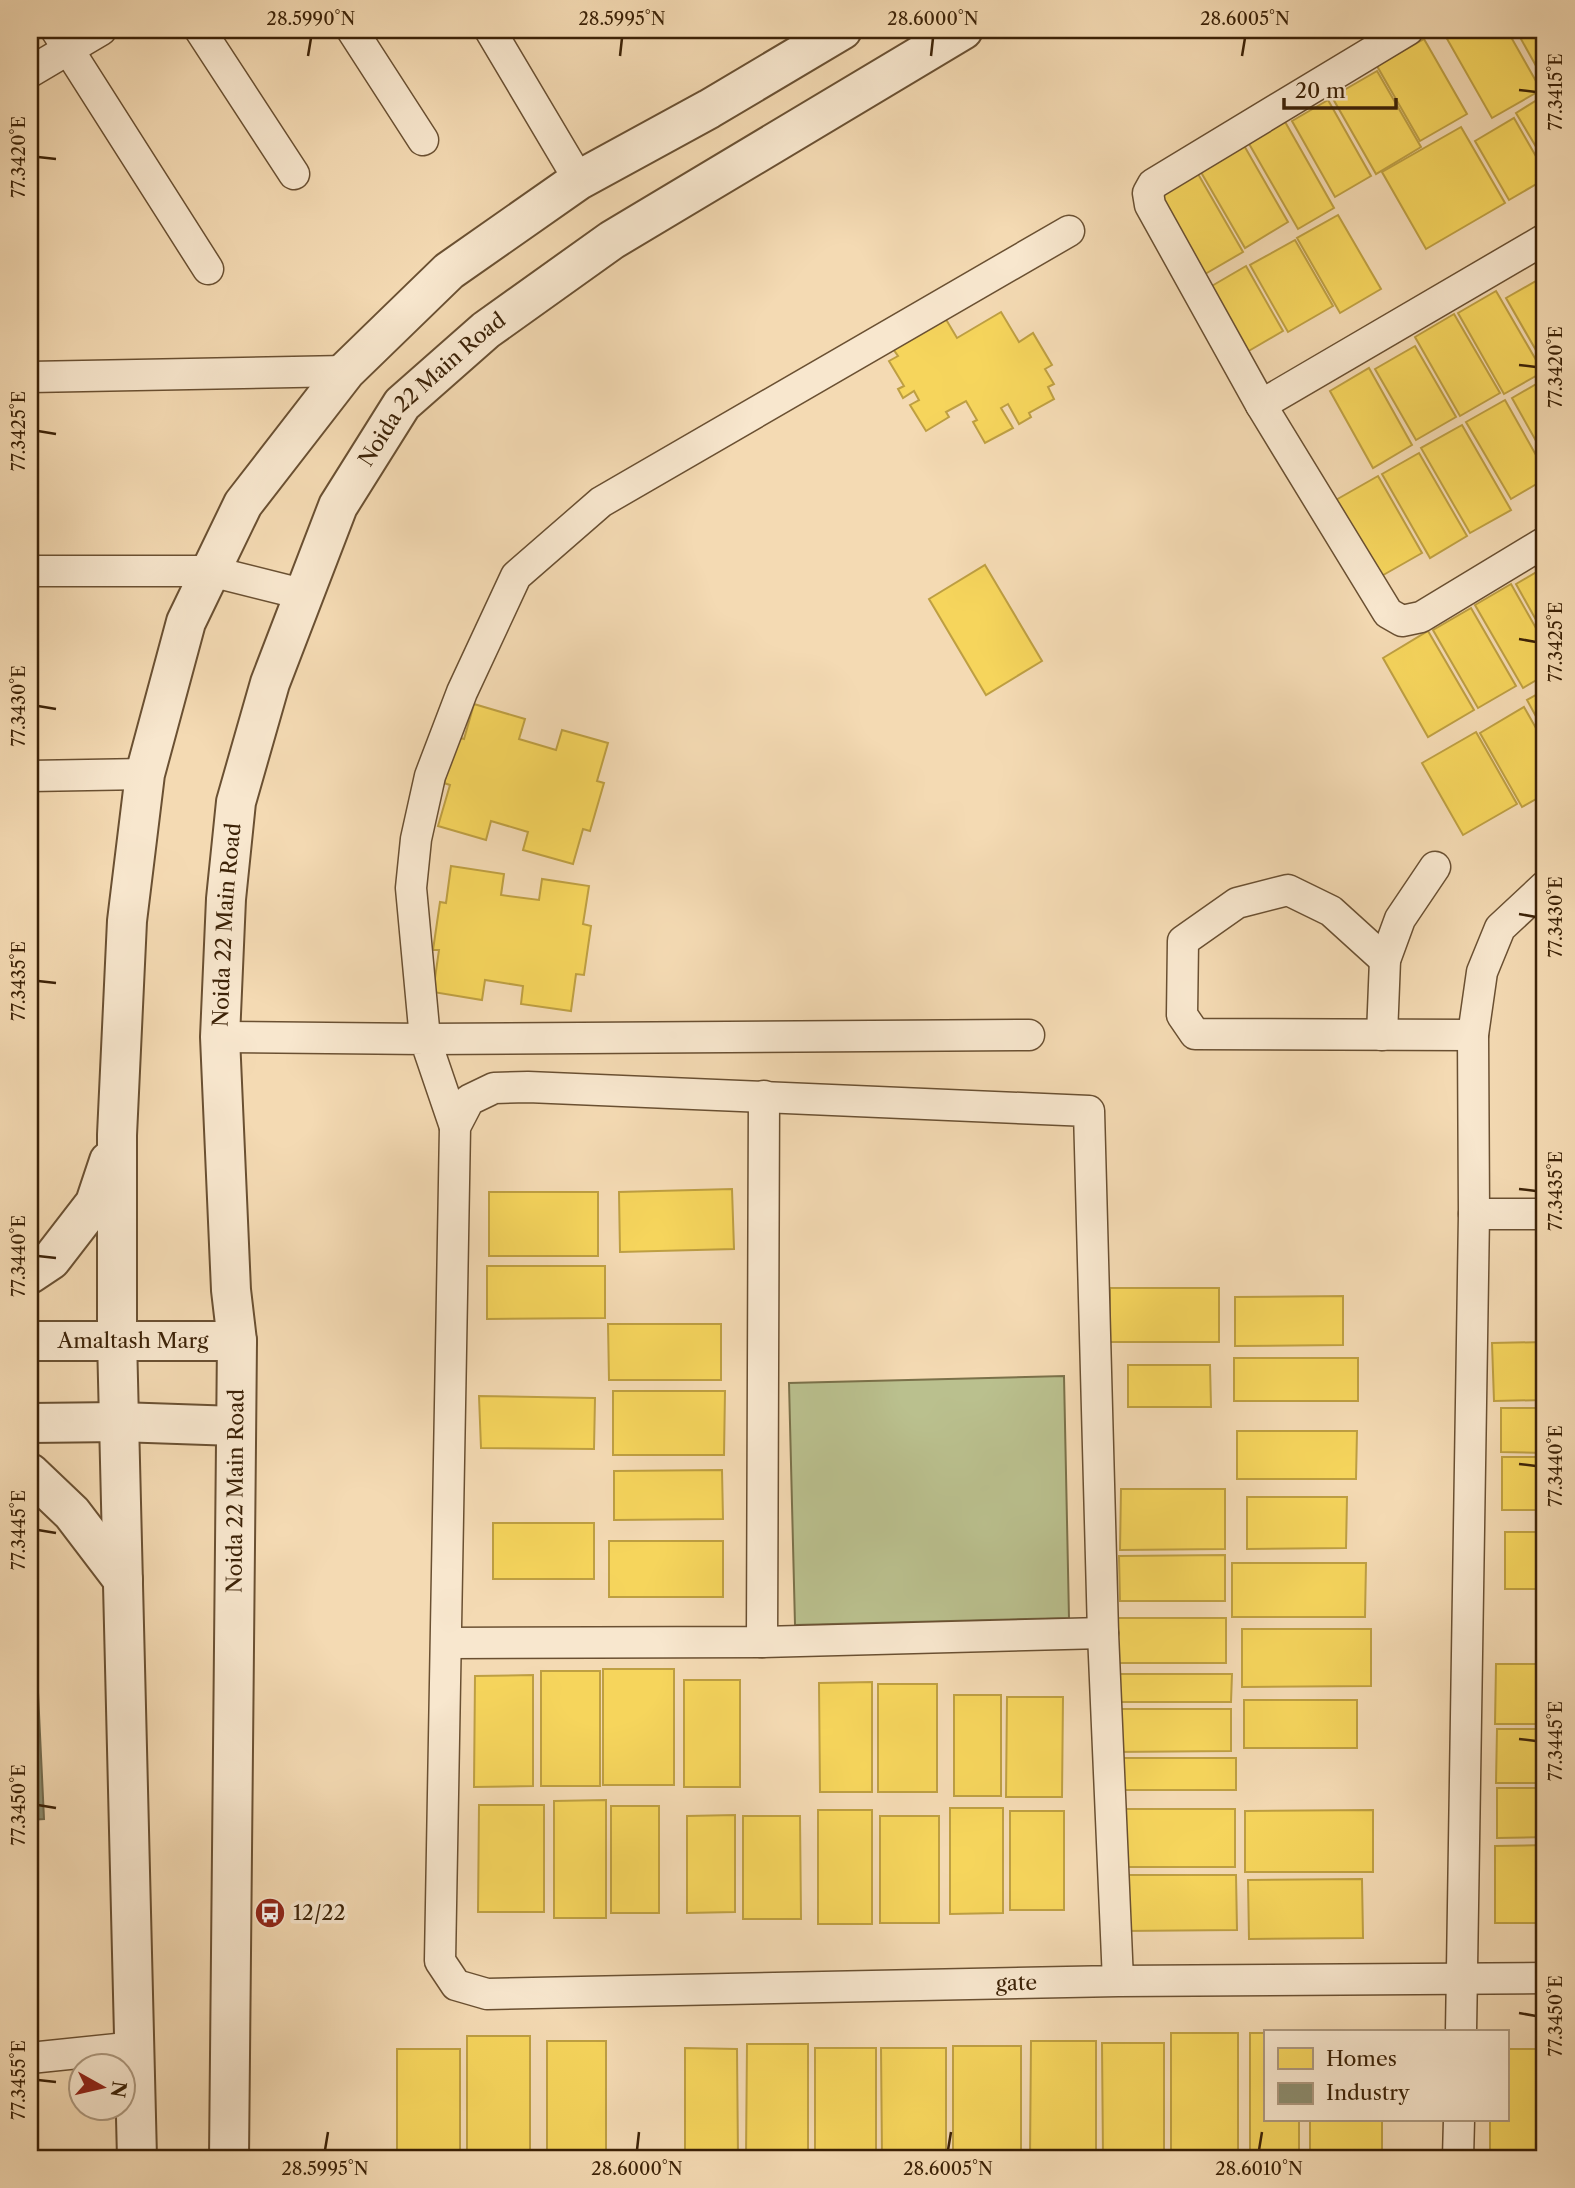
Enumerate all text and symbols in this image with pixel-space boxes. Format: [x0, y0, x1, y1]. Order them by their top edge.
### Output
text: 28.5990°N [267, 8, 356, 30]
text: 28.5995°N [578, 8, 666, 30]
text: 28.6000°N [887, 8, 979, 30]
text: 28.6005°N [1200, 8, 1290, 30]
text: 77.3415°E [1545, 53, 1567, 131]
scale bar [1284, 66, 1396, 110]
text: 20 m [1295, 78, 1346, 103]
text: 77.3420°E [8, 116, 30, 198]
street label: Noida 22 Main Road [353, 307, 510, 471]
text: 77.3420°E [1545, 326, 1567, 408]
text: 77.3425°E [8, 391, 30, 471]
text: 77.3425°E [1545, 602, 1567, 682]
text: 77.3430°E [8, 665, 30, 747]
street label: Noida 22 Main Road [207, 821, 246, 1027]
text: 77.3430°E [1545, 876, 1567, 958]
text: 77.3435°E [8, 941, 30, 1021]
text: 77.3435°E [1545, 1151, 1567, 1231]
text: 77.3440°E [8, 1215, 30, 1297]
street label: Amaltash Marg [57, 1328, 209, 1353]
street label: Noida 22 Main Road [222, 1389, 249, 1593]
text: 77.3440°E [1545, 1425, 1567, 1507]
text: 77.3445°E [8, 1490, 30, 1570]
text: 77.3445°E [1545, 1701, 1567, 1781]
text: 77.3450°E [8, 1764, 30, 1846]
bus stop icon: 12/22 [253, 1896, 287, 1930]
place label: 12/22 [293, 1900, 346, 1925]
street label: gate [996, 1970, 1037, 1996]
text: 77.3450°E [1545, 1975, 1567, 2057]
legend [1264, 2030, 1508, 2122]
text: 77.3455°E [8, 2040, 30, 2120]
text: Homes [1326, 2046, 1397, 2071]
north arrow [66, 2052, 136, 2122]
text: N [106, 2080, 131, 2099]
text: Industry [1326, 2080, 1410, 2105]
text: 28.5995°N [281, 2158, 369, 2180]
text: 28.6000°N [591, 2158, 683, 2180]
text: 28.6005°N [903, 2158, 993, 2180]
text: 28.6010°N [1215, 2158, 1303, 2180]

